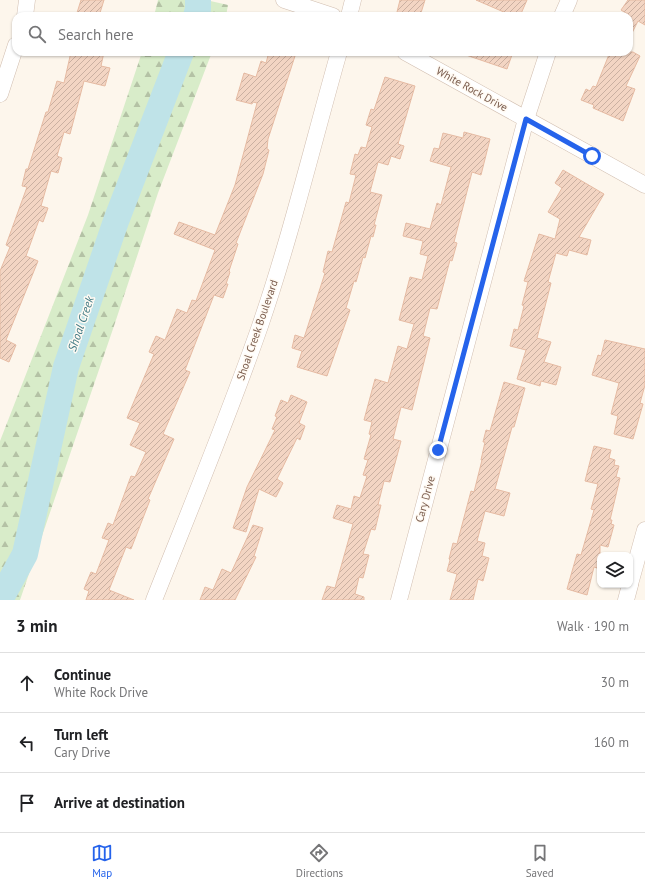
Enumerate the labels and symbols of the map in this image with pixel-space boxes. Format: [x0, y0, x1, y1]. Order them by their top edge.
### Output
street label: White Rock Drive [434, 64, 511, 115]
route start [583, 147, 601, 165]
street label: Shoal Creek Boulevard [233, 278, 281, 382]
water label: Shoal Creek [64, 294, 97, 353]
route end [429, 441, 447, 459]
street label: Cary Drive [412, 474, 438, 524]

